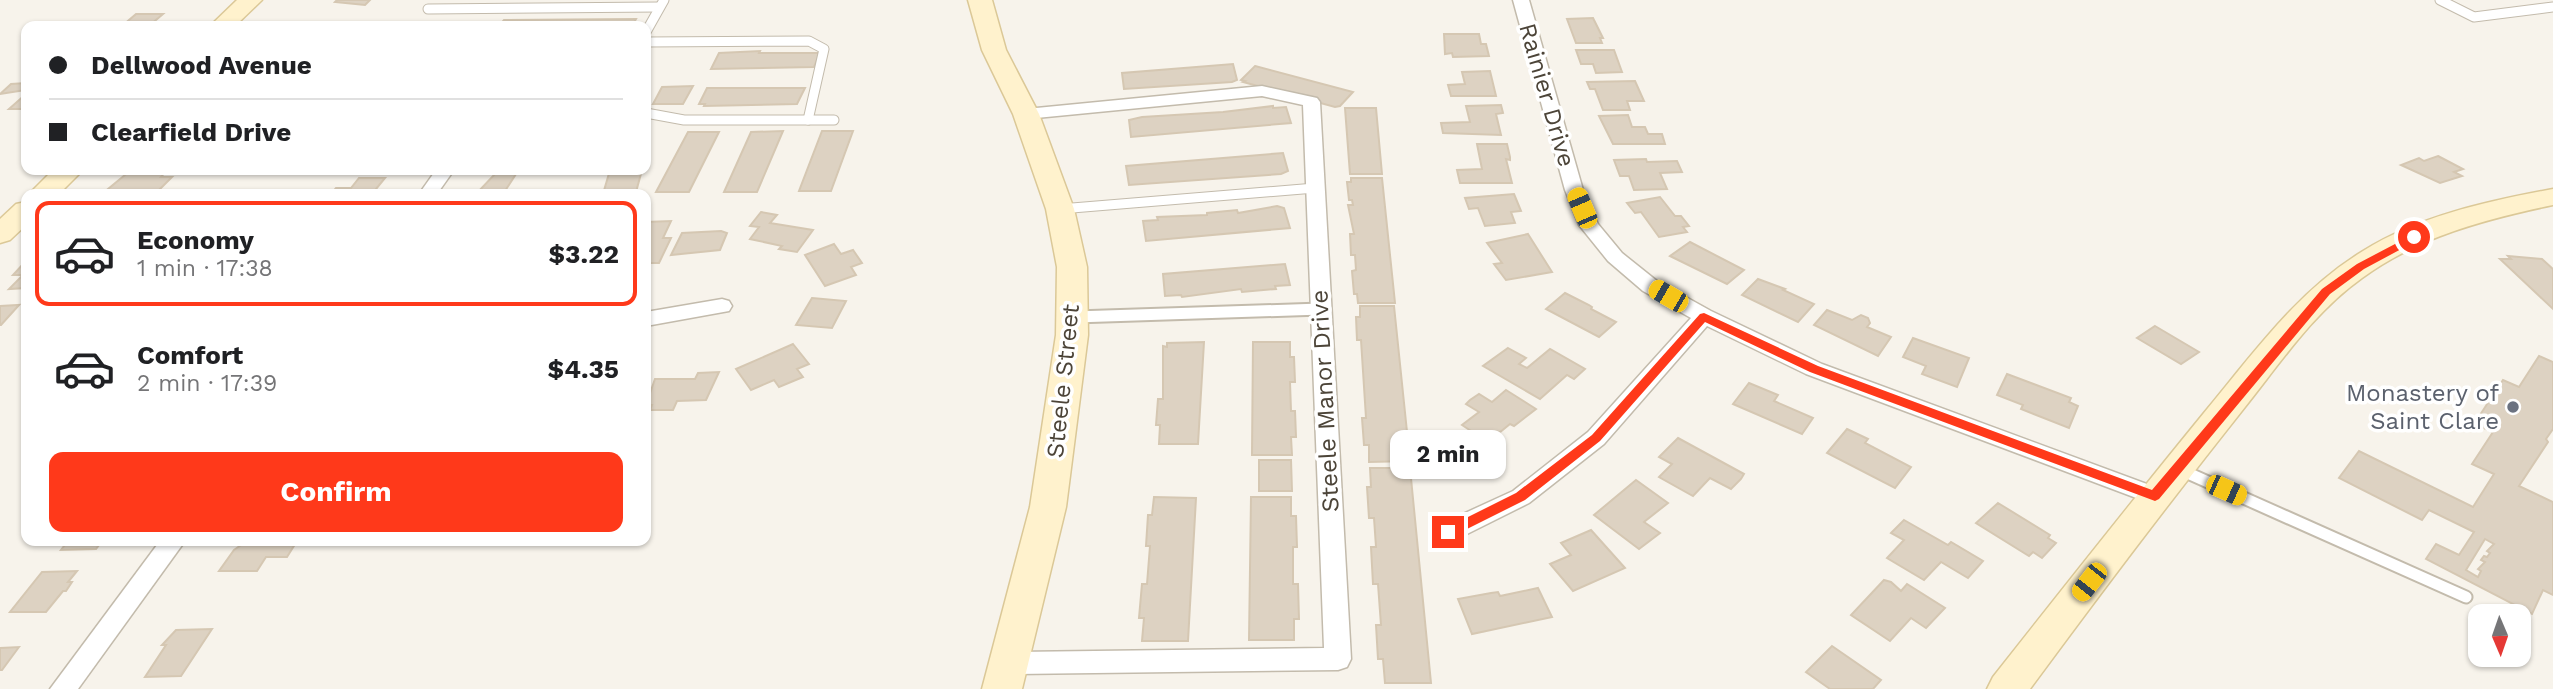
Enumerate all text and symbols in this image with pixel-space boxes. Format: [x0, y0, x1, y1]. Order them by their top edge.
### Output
street label: Rainier Drive [1513, 20, 1581, 170]
text: Dellwood Avenue [91, 50, 312, 80]
text: Clearfield Drive [91, 117, 291, 147]
car [1565, 185, 1600, 231]
route start [2398, 221, 2430, 253]
icon: car [53, 222, 116, 285]
text: Economy [137, 225, 254, 255]
text: $3.22 [548, 239, 619, 269]
text: 1 min · 17:38 [137, 255, 273, 282]
car [1645, 276, 1692, 316]
street label: Steele Manor Drive [1305, 289, 1345, 513]
street label: Steele Street [1041, 303, 1085, 459]
icon: car [53, 337, 116, 400]
text: Comfort [137, 340, 243, 370]
text: $4.35 [548, 354, 619, 384]
text: 2 min · 17:39 [137, 370, 277, 397]
place label: Monastery of Saint Clare [2346, 379, 2500, 435]
marker: Monastery of Saint Clare [2505, 399, 2521, 415]
callout: 2 min [1390, 430, 1506, 480]
text: 2 min [1417, 441, 1479, 468]
button: Confirm [49, 452, 623, 532]
car [2203, 472, 2250, 508]
route end [1432, 516, 1464, 548]
car [2068, 559, 2111, 605]
north arrow [2468, 604, 2530, 667]
map controls [2468, 604, 2531, 667]

